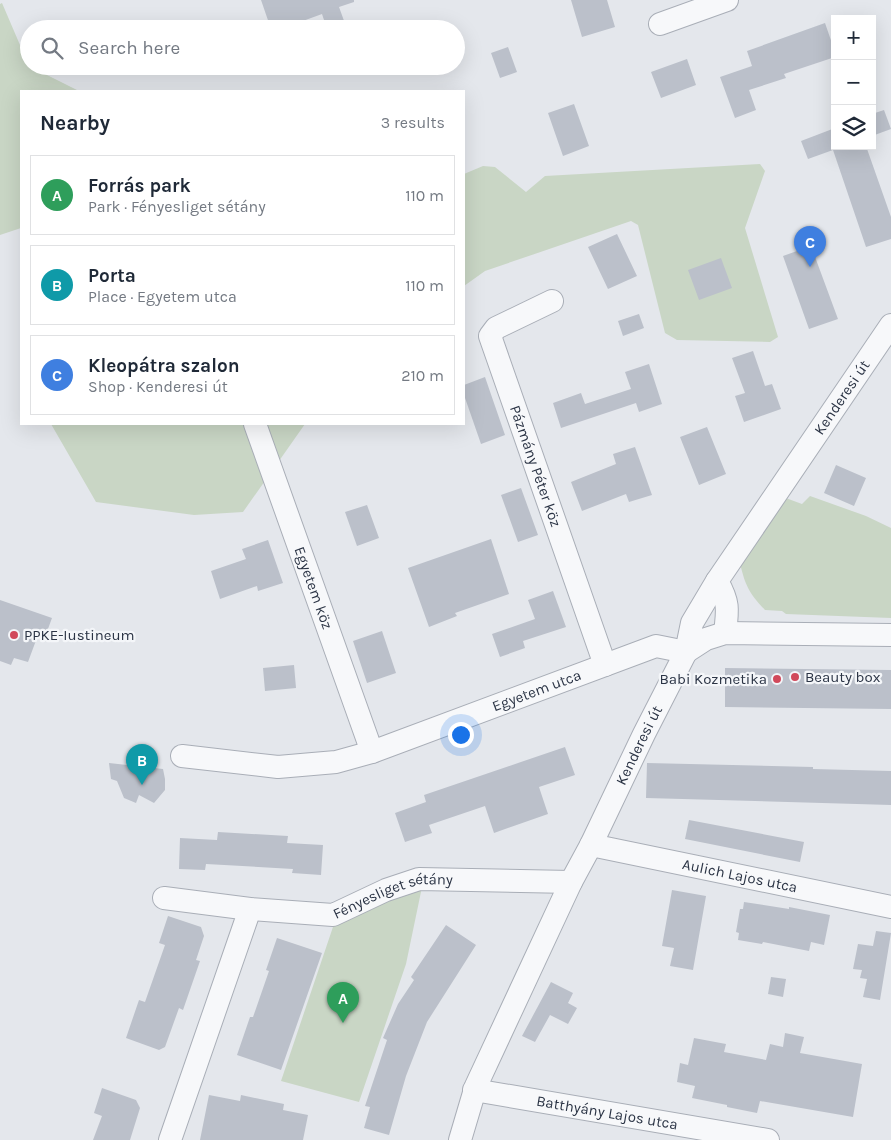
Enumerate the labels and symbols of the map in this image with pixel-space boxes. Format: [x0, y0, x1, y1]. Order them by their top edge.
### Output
pin: C [794, 226, 826, 267]
street label: Kenderesi út [810, 356, 874, 438]
street label: Pázmány Péter köz [506, 403, 565, 529]
street label: Egyetem köz [290, 544, 336, 632]
place label: PPKE-Iustineum [24, 626, 135, 644]
marker: PPKE-Iustineum [8, 629, 20, 641]
street label: Egyetem utca [490, 666, 584, 715]
place label: Beauty box [805, 668, 881, 686]
place label: Babi Kozmetika [660, 670, 767, 688]
marker: Beauty box [789, 671, 801, 683]
marker: Babi Kozmetika [771, 673, 783, 685]
street label: Kenderesi út [612, 702, 666, 788]
your location [448, 722, 474, 748]
pin: B [126, 744, 158, 785]
street label: Aulich Lajos utca [681, 855, 799, 896]
street label: Fényesliget sétány [330, 870, 453, 923]
pin: A [327, 982, 359, 1023]
street label: Batthyány Lajos utca [535, 1092, 679, 1134]

